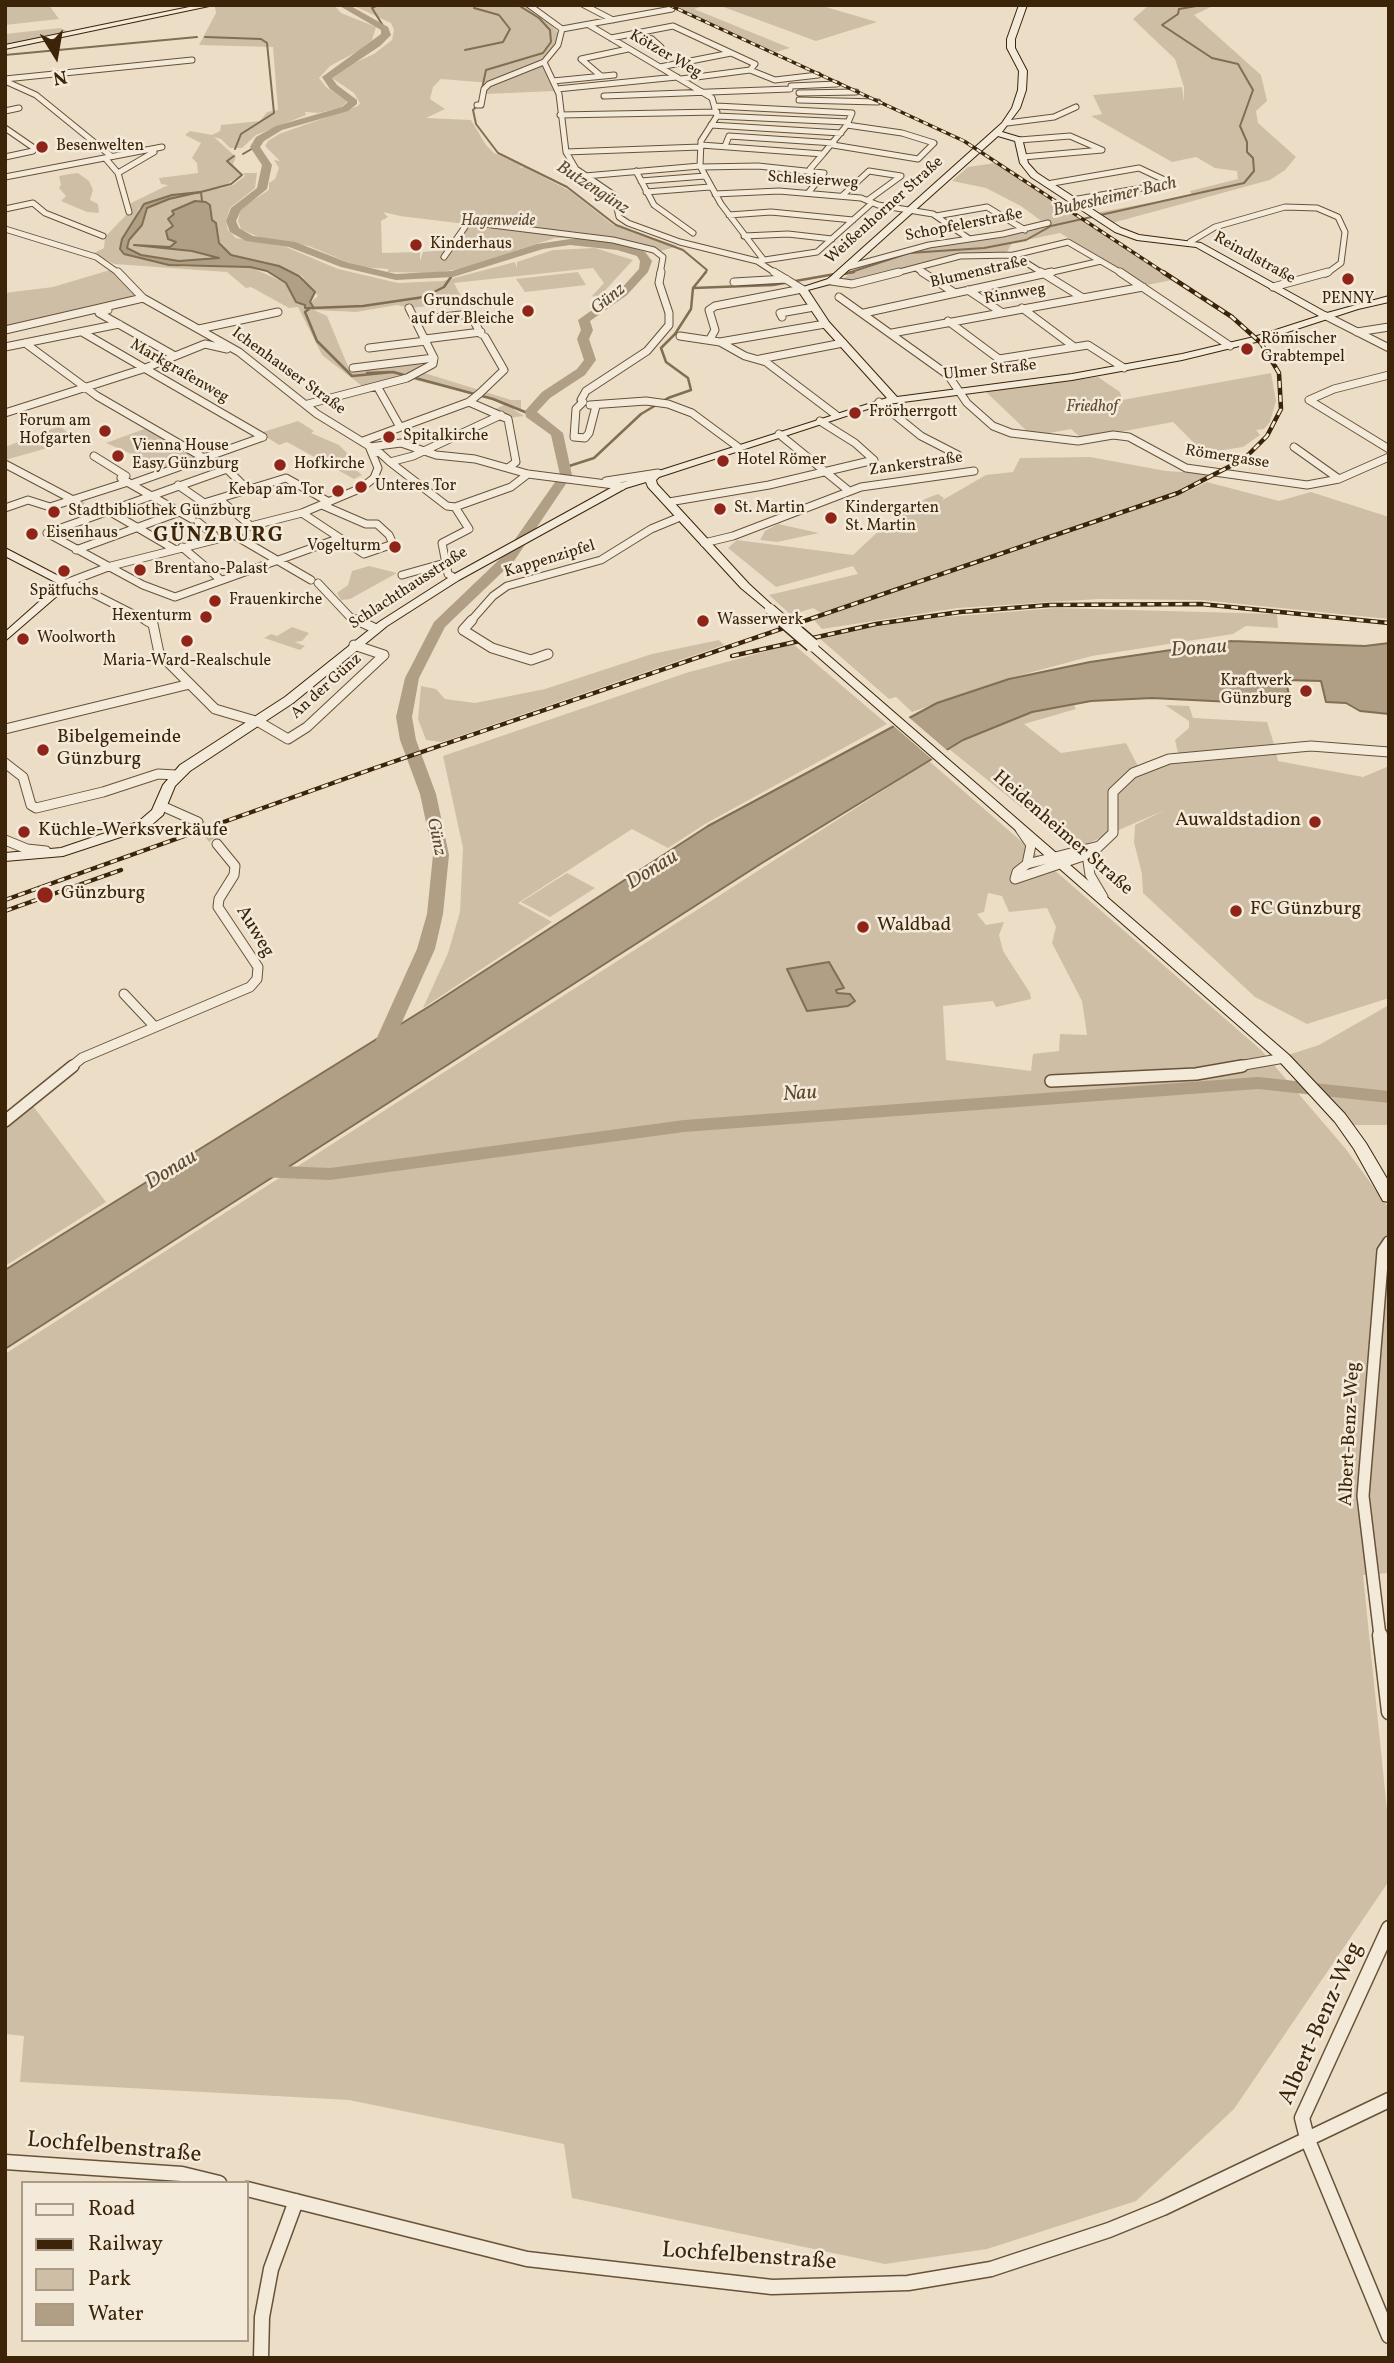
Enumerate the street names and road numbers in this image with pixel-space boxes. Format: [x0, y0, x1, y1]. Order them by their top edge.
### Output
street label: Kötzer Weg [625, 27, 705, 83]
street label: Weißenhorner Straße [822, 153, 948, 269]
street label: Schlesierweg [767, 168, 859, 194]
street label: Schopfelerstraße [904, 205, 1024, 247]
street label: Reindlstraße [1210, 229, 1298, 289]
street label: Blumenstraße [928, 252, 1030, 294]
street label: Rinnweg [983, 280, 1047, 310]
street label: Ichenhauser Straße [227, 324, 349, 420]
street label: Markgrafenweg [126, 336, 232, 408]
street label: Ulmer Straße [943, 357, 1037, 385]
street label: Römergasse [1184, 442, 1270, 474]
street label: Zankerstraße [868, 449, 964, 481]
street label: Kappenzipfel [502, 537, 598, 583]
street label: Schlachthausstraße [346, 544, 472, 634]
street label: An der Günz [288, 650, 366, 724]
street label: Heidenheimer Straße [987, 767, 1137, 901]
street label: Auweg [230, 902, 278, 962]
street label: Albert-Benz-Weg [1336, 1361, 1366, 1507]
street label: Albert-Benz-Weg [1274, 1938, 1370, 2110]
street label: Lochfelbenstraße [26, 2128, 202, 2170]
street label: Lochfelbenstraße [661, 2238, 837, 2278]

